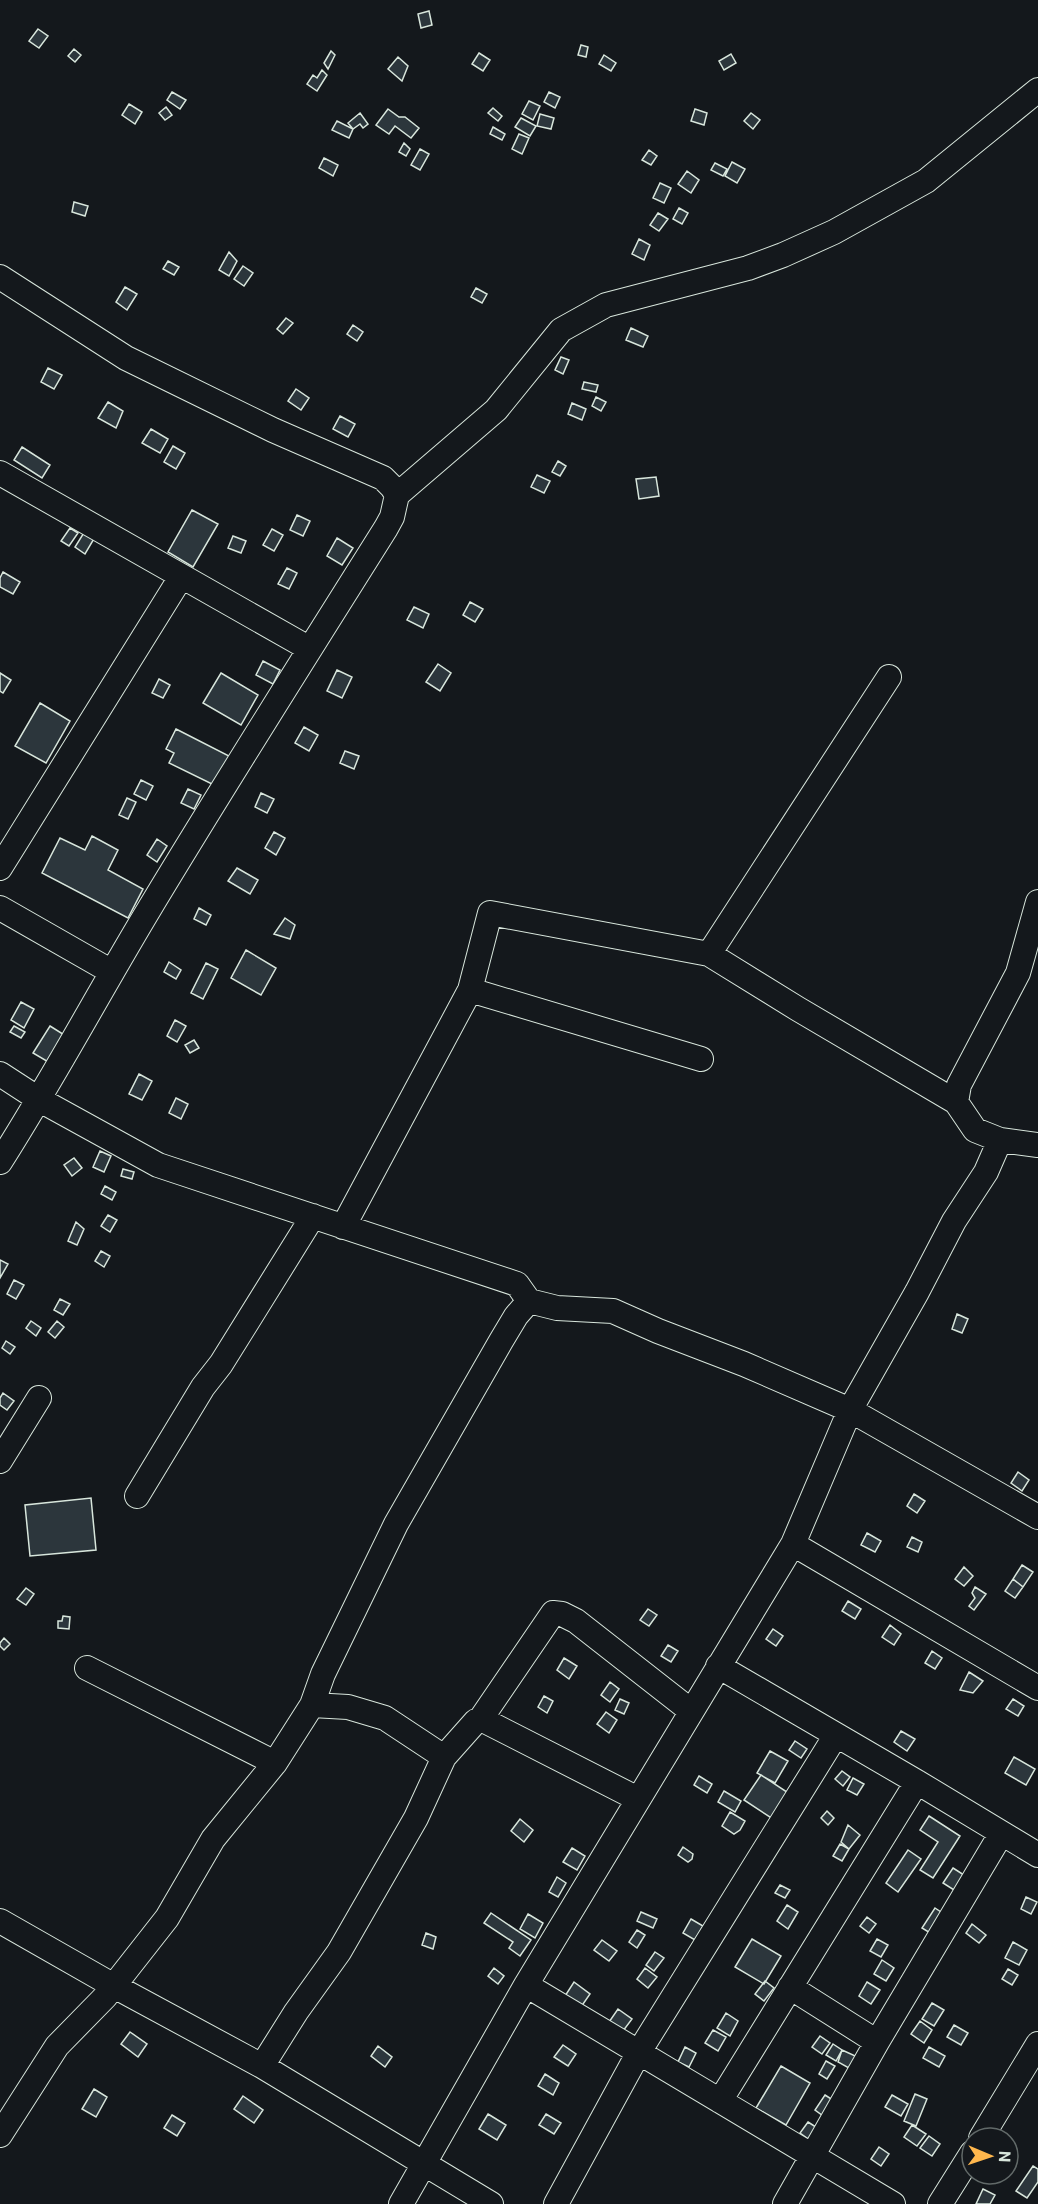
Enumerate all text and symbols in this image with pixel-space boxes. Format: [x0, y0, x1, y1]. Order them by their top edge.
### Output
north arrow [960, 2126, 1020, 2186]
text: N [995, 2151, 1014, 2162]

